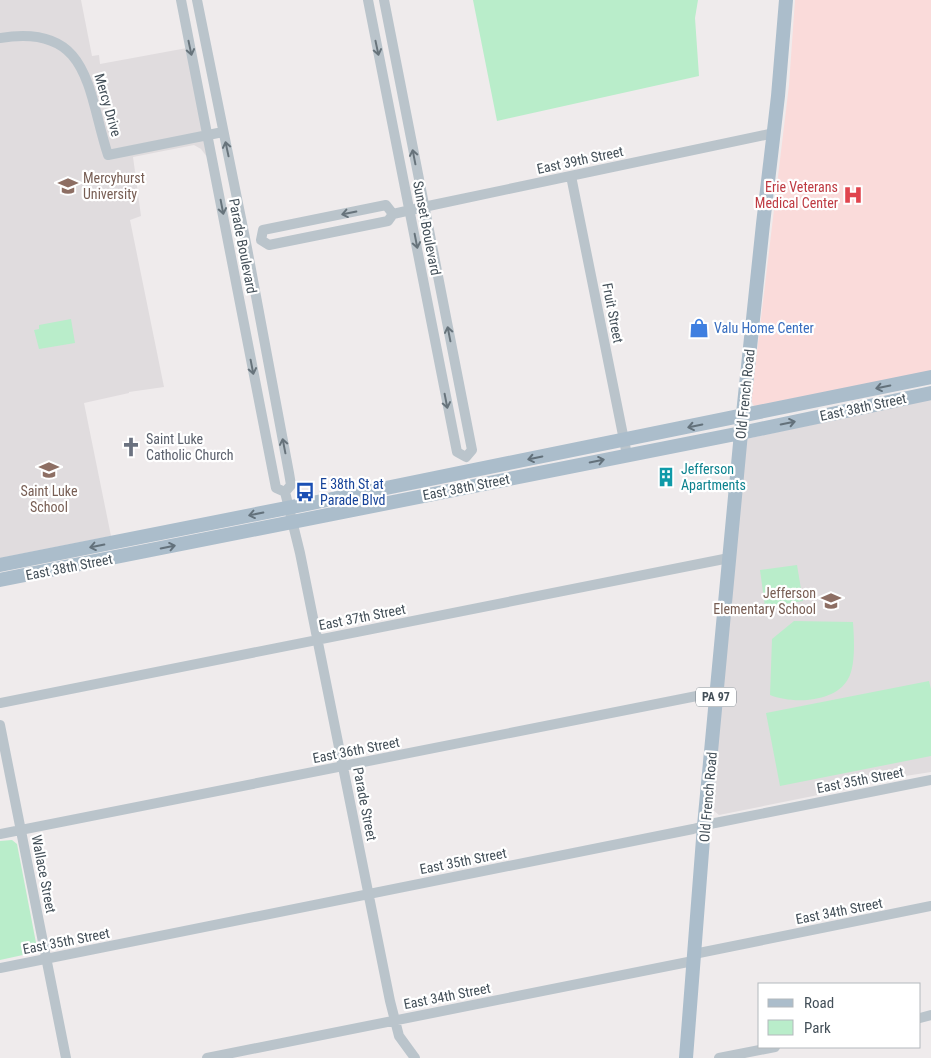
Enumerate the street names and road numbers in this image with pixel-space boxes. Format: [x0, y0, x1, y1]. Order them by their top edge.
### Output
street label: Mercy Drive [91, 72, 125, 139]
street label: East 39th Street [535, 143, 625, 177]
street label: Sunset Boulevard [410, 179, 444, 277]
street label: Parade Boulevard [226, 197, 260, 295]
street label: Fruit Street [599, 282, 627, 344]
street label: Old French Road [732, 348, 758, 440]
street label: East 38th Street [818, 390, 908, 424]
street label: East 38th Street [421, 471, 511, 503]
street label: East 38th Street [24, 551, 114, 583]
street label: East 37th Street [317, 601, 407, 633]
road number: PA 97 [696, 688, 736, 706]
street label: East 36th Street [311, 734, 401, 766]
street label: Old French Road [696, 751, 720, 843]
street label: East 35th Street [815, 764, 905, 796]
street label: Parade Street [350, 766, 380, 842]
street label: Wallace Street [29, 834, 59, 914]
street label: East 35th Street [418, 845, 508, 877]
street label: East 34th Street [794, 895, 884, 927]
street label: East 35th Street [21, 925, 111, 957]
street label: East 34th Street [402, 980, 492, 1012]

